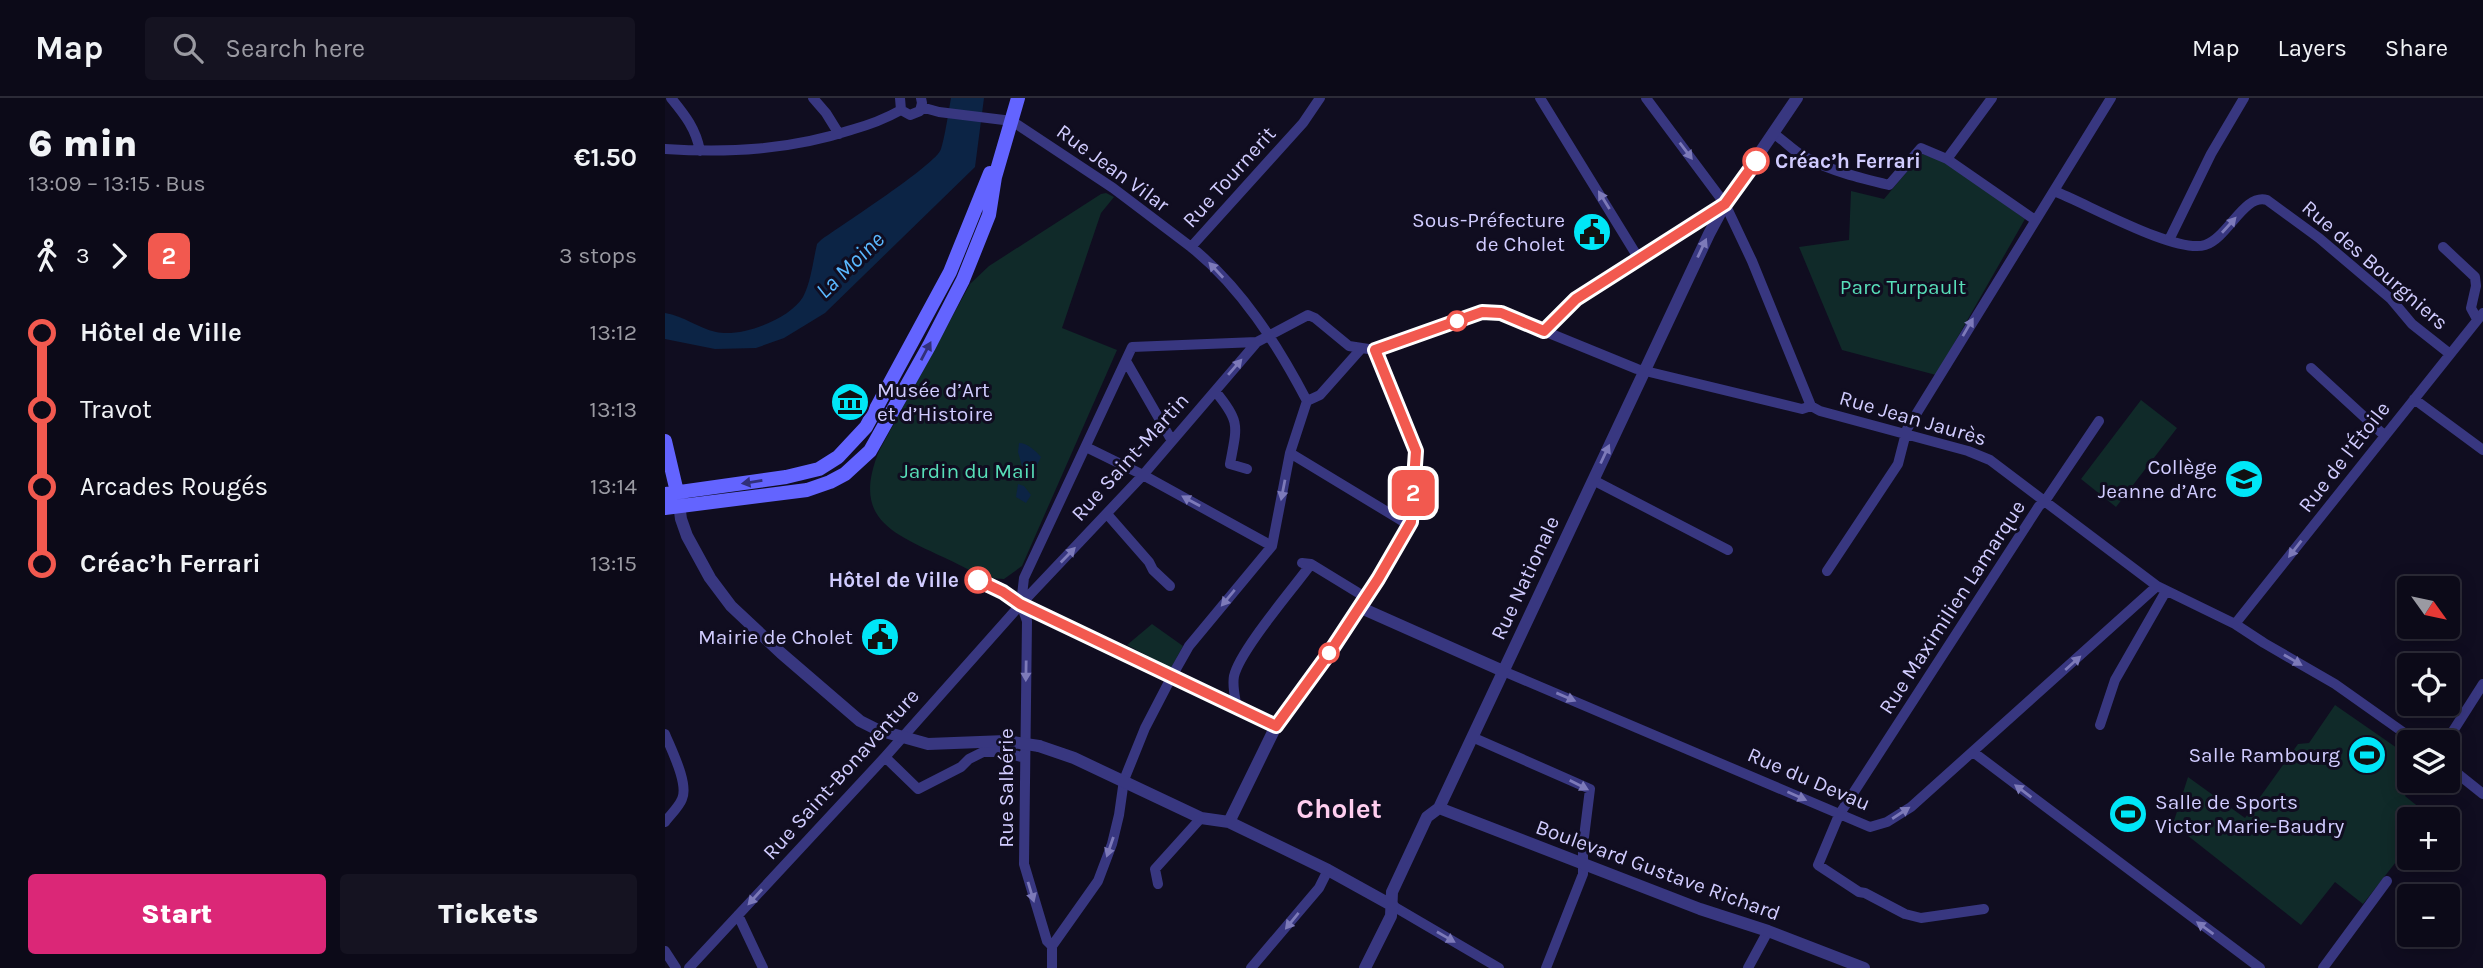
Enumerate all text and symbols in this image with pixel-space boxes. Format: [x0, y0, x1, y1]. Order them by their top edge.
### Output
search box [145, 17, 635, 80]
text: Map [35, 29, 103, 67]
icon: search [169, 29, 207, 67]
text: Search here [225, 33, 365, 64]
text: Map [2192, 34, 2240, 62]
text: Layers [2278, 34, 2347, 62]
text: Share [2385, 34, 2448, 62]
street label: Rue Jean Vilar [1052, 119, 1174, 217]
text: 6 min [28, 121, 137, 166]
street label: Rue Tournerit [1178, 122, 1281, 232]
text: €1.50 [574, 142, 637, 173]
one-way arrow [1679, 142, 1693, 160]
marker: Créac’h Ferrari [1743, 148, 1769, 174]
place label: Créac’h Ferrari [1775, 149, 1921, 173]
text: 13:09 – 13:15 · Bus [28, 170, 206, 197]
one-way arrow [1597, 191, 1610, 210]
street label: Rue des Bourgniers [2297, 195, 2453, 335]
place label: Sous-Préfecture de Cholet [1412, 208, 1565, 256]
public building icon: Sous-Préfecture de Cholet [1571, 211, 1613, 253]
one-way arrow [2221, 217, 2237, 234]
water label: La Moine [810, 226, 890, 304]
icon: walk [28, 237, 66, 275]
icon: forward [100, 237, 138, 275]
one-way arrow [1697, 238, 1708, 259]
text: 3 [76, 242, 90, 269]
text: 2 [162, 242, 176, 270]
text: 3 stops [559, 242, 637, 269]
one-way arrow [1209, 262, 1225, 279]
park label: Parc Turpault [1840, 275, 1966, 299]
unlabelled marker [1447, 311, 1467, 331]
text: Hôtel de Ville [80, 317, 242, 348]
one-way arrow [1962, 318, 1974, 337]
text: 13:12 [590, 319, 637, 346]
one-way arrow [921, 341, 932, 361]
one-way arrow [1227, 358, 1243, 376]
place label: Musée d’Art et d’Histoire [877, 378, 993, 426]
museum icon: Musée d’Art et d’Histoire [829, 381, 871, 423]
street label: Rue Jean Jaurès [1837, 386, 1989, 450]
street label: Rue Saint-Martin [1066, 388, 1194, 526]
text: Travot [80, 394, 152, 425]
text: 13:13 [589, 396, 637, 423]
street label: Rue de l’Étoile [2293, 397, 2395, 517]
one-way arrow [1600, 444, 1611, 464]
place label: Collège Jeanne d’Arc [2098, 455, 2217, 503]
school or university icon: Collège Jeanne d’Arc [2223, 458, 2265, 500]
park label: Jardin du Mail [900, 459, 1036, 483]
line badge: 2 [1390, 470, 1436, 516]
text: Arcades Rougés [80, 471, 268, 502]
text: 13:14 [590, 473, 637, 500]
one-way arrow [741, 477, 763, 488]
one-way arrow [1277, 479, 1288, 501]
text: 2 [1406, 479, 1420, 507]
one-way arrow [1181, 495, 1200, 507]
street label: Rue Maximilien Lamarque [1874, 496, 2030, 718]
street label: Rue Nationale [1486, 512, 1564, 644]
one-way arrow [2289, 540, 2303, 558]
one-way arrow [1059, 547, 1075, 564]
text: Créac’h Ferrari [80, 548, 261, 579]
text: 13:15 [590, 550, 637, 577]
marker: Hôtel de Ville [965, 567, 991, 593]
place label: Hôtel de Ville [828, 568, 959, 592]
north arrow [2397, 576, 2461, 639]
map controls [2397, 576, 2460, 947]
one-way arrow [1220, 589, 1236, 607]
public building icon: Mairie de Cholet [859, 616, 901, 658]
place label: Mairie de Cholet [698, 625, 853, 649]
unlabelled marker [1319, 643, 1339, 663]
button: locate [2397, 653, 2460, 716]
one-way arrow [2284, 654, 2303, 666]
one-way arrow [2064, 656, 2081, 671]
one-way arrow [1021, 660, 1032, 682]
street label: Rue Saint-Bonaventure [758, 684, 924, 864]
one-way arrow [1555, 692, 1576, 703]
street label: Rue Salbérie [994, 728, 1018, 848]
button: layers [2397, 730, 2460, 793]
sports icon: Salle Rambourg [2346, 734, 2388, 776]
street label: Rue du Devau [1744, 742, 1874, 816]
place label: Salle Rambourg [2188, 743, 2340, 767]
one-way arrow [1569, 778, 1589, 790]
one-way arrow [2015, 783, 2033, 798]
one-way arrow [1787, 790, 1807, 802]
place label: Salle de Sports Victor Marie-Baudry [2155, 790, 2345, 838]
district label: Cholet [1296, 792, 1382, 825]
sports icon: Salle de Sports Victor Marie-Baudry [2107, 793, 2149, 835]
one-way arrow [1892, 807, 1911, 820]
button: + [2397, 807, 2460, 870]
street label: Boulevard Gustave Richard [1533, 815, 1783, 925]
one-way arrow [1104, 836, 1115, 857]
button: Start [28, 874, 326, 954]
button: Tickets [340, 874, 637, 954]
one-way arrow [1027, 881, 1037, 902]
button: − [2397, 884, 2460, 947]
one-way arrow [747, 888, 763, 906]
one-way arrow [1285, 912, 1300, 929]
one-way arrow [2196, 921, 2214, 935]
one-way arrow [1436, 931, 1456, 943]

